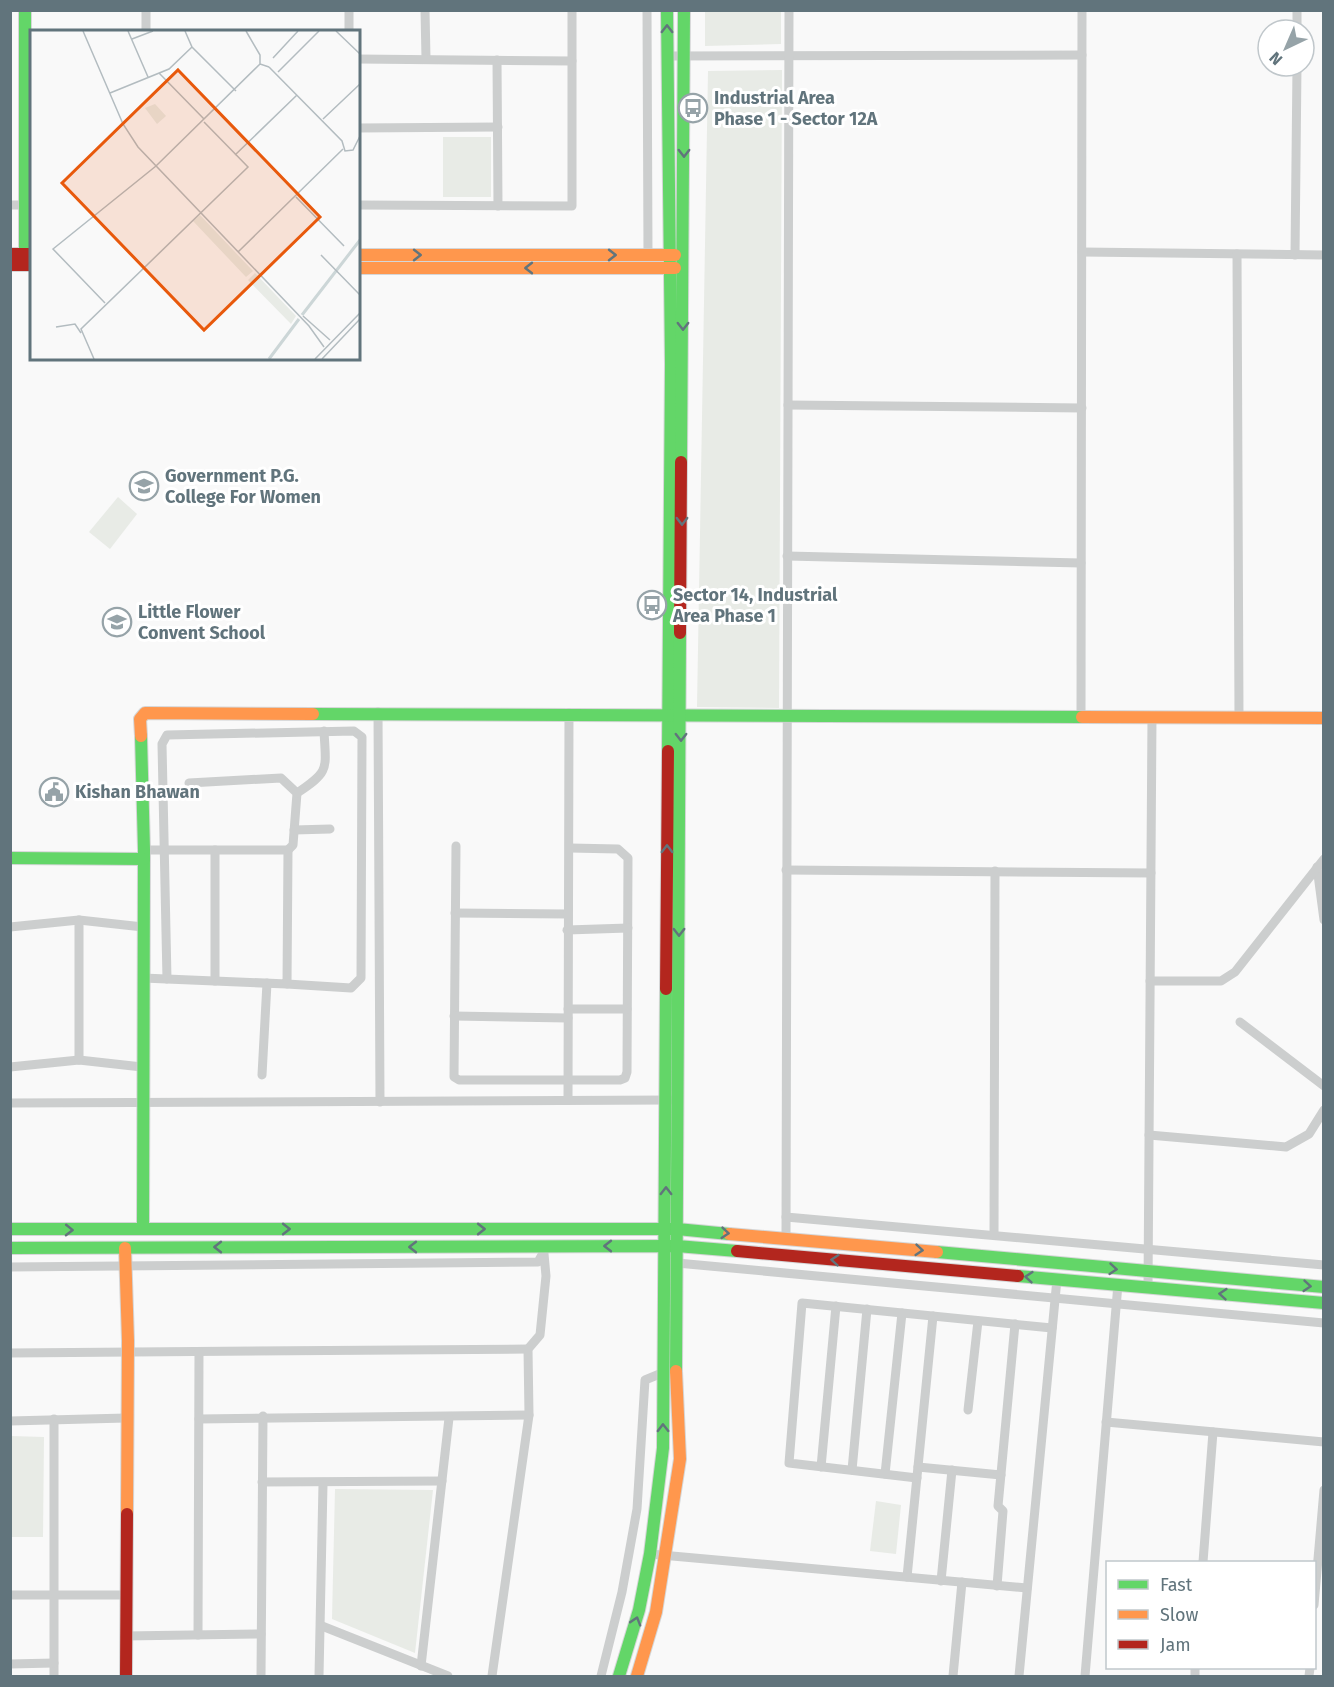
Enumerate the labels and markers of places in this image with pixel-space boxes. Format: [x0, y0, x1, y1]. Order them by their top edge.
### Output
place label: Industrial Area Phase 1 - Sector 12A [714, 87, 878, 130]
bus stop icon: Industrial Area Phase 1 - Sector 12A [677, 92, 709, 124]
place label: Government P.G. College For Women [165, 465, 321, 508]
school or university icon: Government P.G. College For Women [128, 470, 160, 502]
place label: Sector 14, Industrial Area Phase 1 [672, 584, 838, 627]
bus stop icon: Sector 14, Industrial Area Phase 1 [636, 589, 668, 621]
place label: Little Flower Convent School [138, 601, 266, 644]
school or university icon: Little Flower Convent School [101, 606, 133, 638]
public building icon: Kishan Bhawan [38, 776, 70, 808]
place label: Kishan Bhawan [75, 781, 200, 803]

